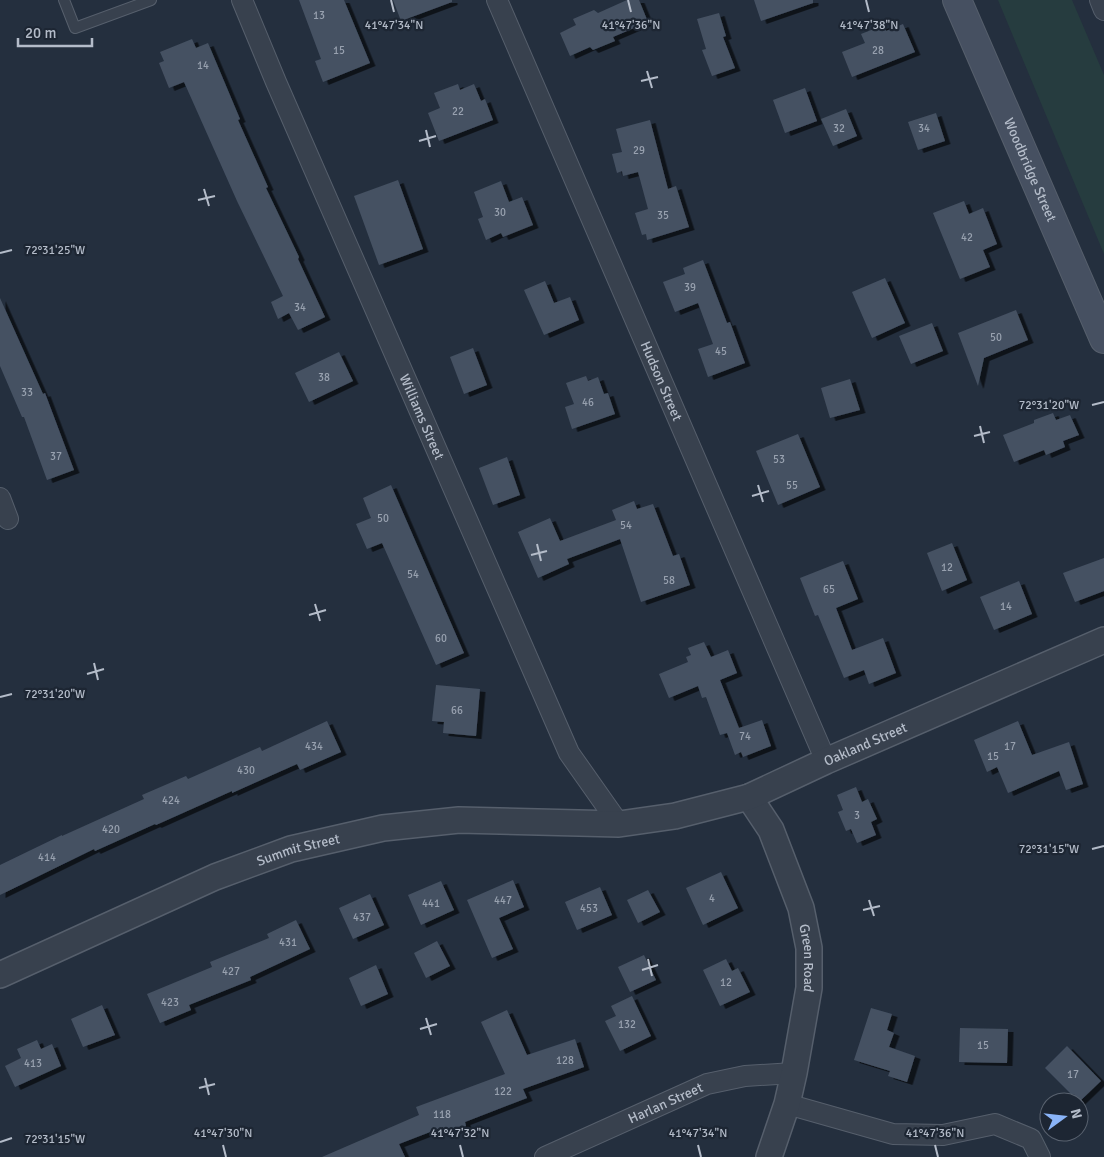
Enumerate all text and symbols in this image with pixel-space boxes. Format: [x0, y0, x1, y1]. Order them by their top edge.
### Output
house number: 13 [313, 9, 325, 22]
scale bar [18, 15, 91, 47]
text: 41°47'34"N [365, 18, 423, 33]
text: 41°47'36"N [602, 18, 660, 33]
text: 41°47'38"N [840, 18, 898, 33]
text: 20 m [25, 24, 56, 42]
house number: 15 [333, 44, 345, 57]
house number: 28 [872, 44, 884, 57]
house number: 14 [197, 59, 209, 72]
house number: 22 [452, 105, 464, 118]
street label: Woodbridge Street [1001, 115, 1061, 224]
house number: 32 [833, 122, 845, 135]
house number: 34 [918, 122, 930, 135]
house number: 29 [633, 144, 645, 157]
house number: 30 [494, 206, 506, 219]
house number: 35 [657, 209, 669, 222]
house number: 42 [961, 231, 973, 244]
text: 72°31'25"W [25, 243, 85, 258]
house number: 39 [684, 281, 696, 294]
house number: 34 [294, 301, 306, 314]
house number: 50 [990, 331, 1002, 344]
street label: Hudson Street [637, 338, 686, 423]
house number: 45 [715, 345, 727, 358]
house number: 38 [318, 371, 330, 384]
street label: Williams Street [396, 371, 448, 462]
house number: 33 [21, 386, 33, 399]
house number: 46 [582, 396, 594, 409]
text: 72°31'20"W [1019, 398, 1079, 413]
house number: 37 [50, 450, 62, 463]
house number: 53 [773, 453, 785, 466]
house number: 55 [786, 479, 798, 492]
house number: 50 [377, 512, 389, 525]
house number: 54 [620, 519, 632, 532]
house number: 12 [941, 561, 953, 574]
house number: 54 [407, 568, 419, 581]
house number: 58 [663, 574, 675, 587]
house number: 65 [823, 583, 835, 596]
house number: 14 [1000, 600, 1012, 613]
house number: 60 [435, 632, 447, 645]
text: 72°31'20"W [25, 687, 85, 702]
house number: 66 [451, 704, 463, 717]
street label: Oakland Street [821, 718, 910, 769]
house number: 74 [739, 730, 751, 743]
house number: 434 [305, 740, 323, 753]
house number: 17 [1004, 740, 1016, 753]
house number: 15 [987, 750, 999, 763]
house number: 430 [237, 764, 255, 777]
house number: 424 [162, 794, 180, 807]
house number: 3 [854, 809, 860, 822]
house number: 420 [102, 823, 120, 836]
street label: Summit Street [254, 830, 341, 870]
text: 72°31'15"W [1019, 842, 1079, 857]
house number: 414 [38, 851, 56, 864]
house number: 4 [709, 892, 715, 905]
house number: 447 [494, 894, 512, 907]
house number: 441 [422, 897, 440, 910]
house number: 453 [580, 902, 598, 915]
house number: 437 [353, 911, 371, 924]
street label: Green Road [796, 922, 818, 994]
house number: 431 [279, 936, 297, 949]
house number: 427 [222, 965, 240, 978]
house number: 12 [720, 976, 732, 989]
house number: 423 [161, 996, 179, 1009]
house number: 132 [618, 1018, 636, 1031]
house number: 15 [977, 1039, 989, 1052]
house number: 128 [556, 1054, 574, 1067]
house number: 413 [24, 1057, 42, 1070]
house number: 17 [1067, 1068, 1079, 1081]
street label: Harlan Street [625, 1079, 705, 1127]
house number: 122 [494, 1085, 512, 1098]
north arrow [1039, 1092, 1089, 1142]
text: N [1067, 1107, 1086, 1121]
house number: 118 [433, 1108, 451, 1121]
text: 41°47'30"N [194, 1126, 252, 1141]
text: 41°47'32"N [431, 1126, 489, 1141]
text: 41°47'34"N [669, 1126, 727, 1141]
text: 41°47'36"N [906, 1126, 964, 1141]
text: 72°31'15"W [25, 1132, 85, 1147]

